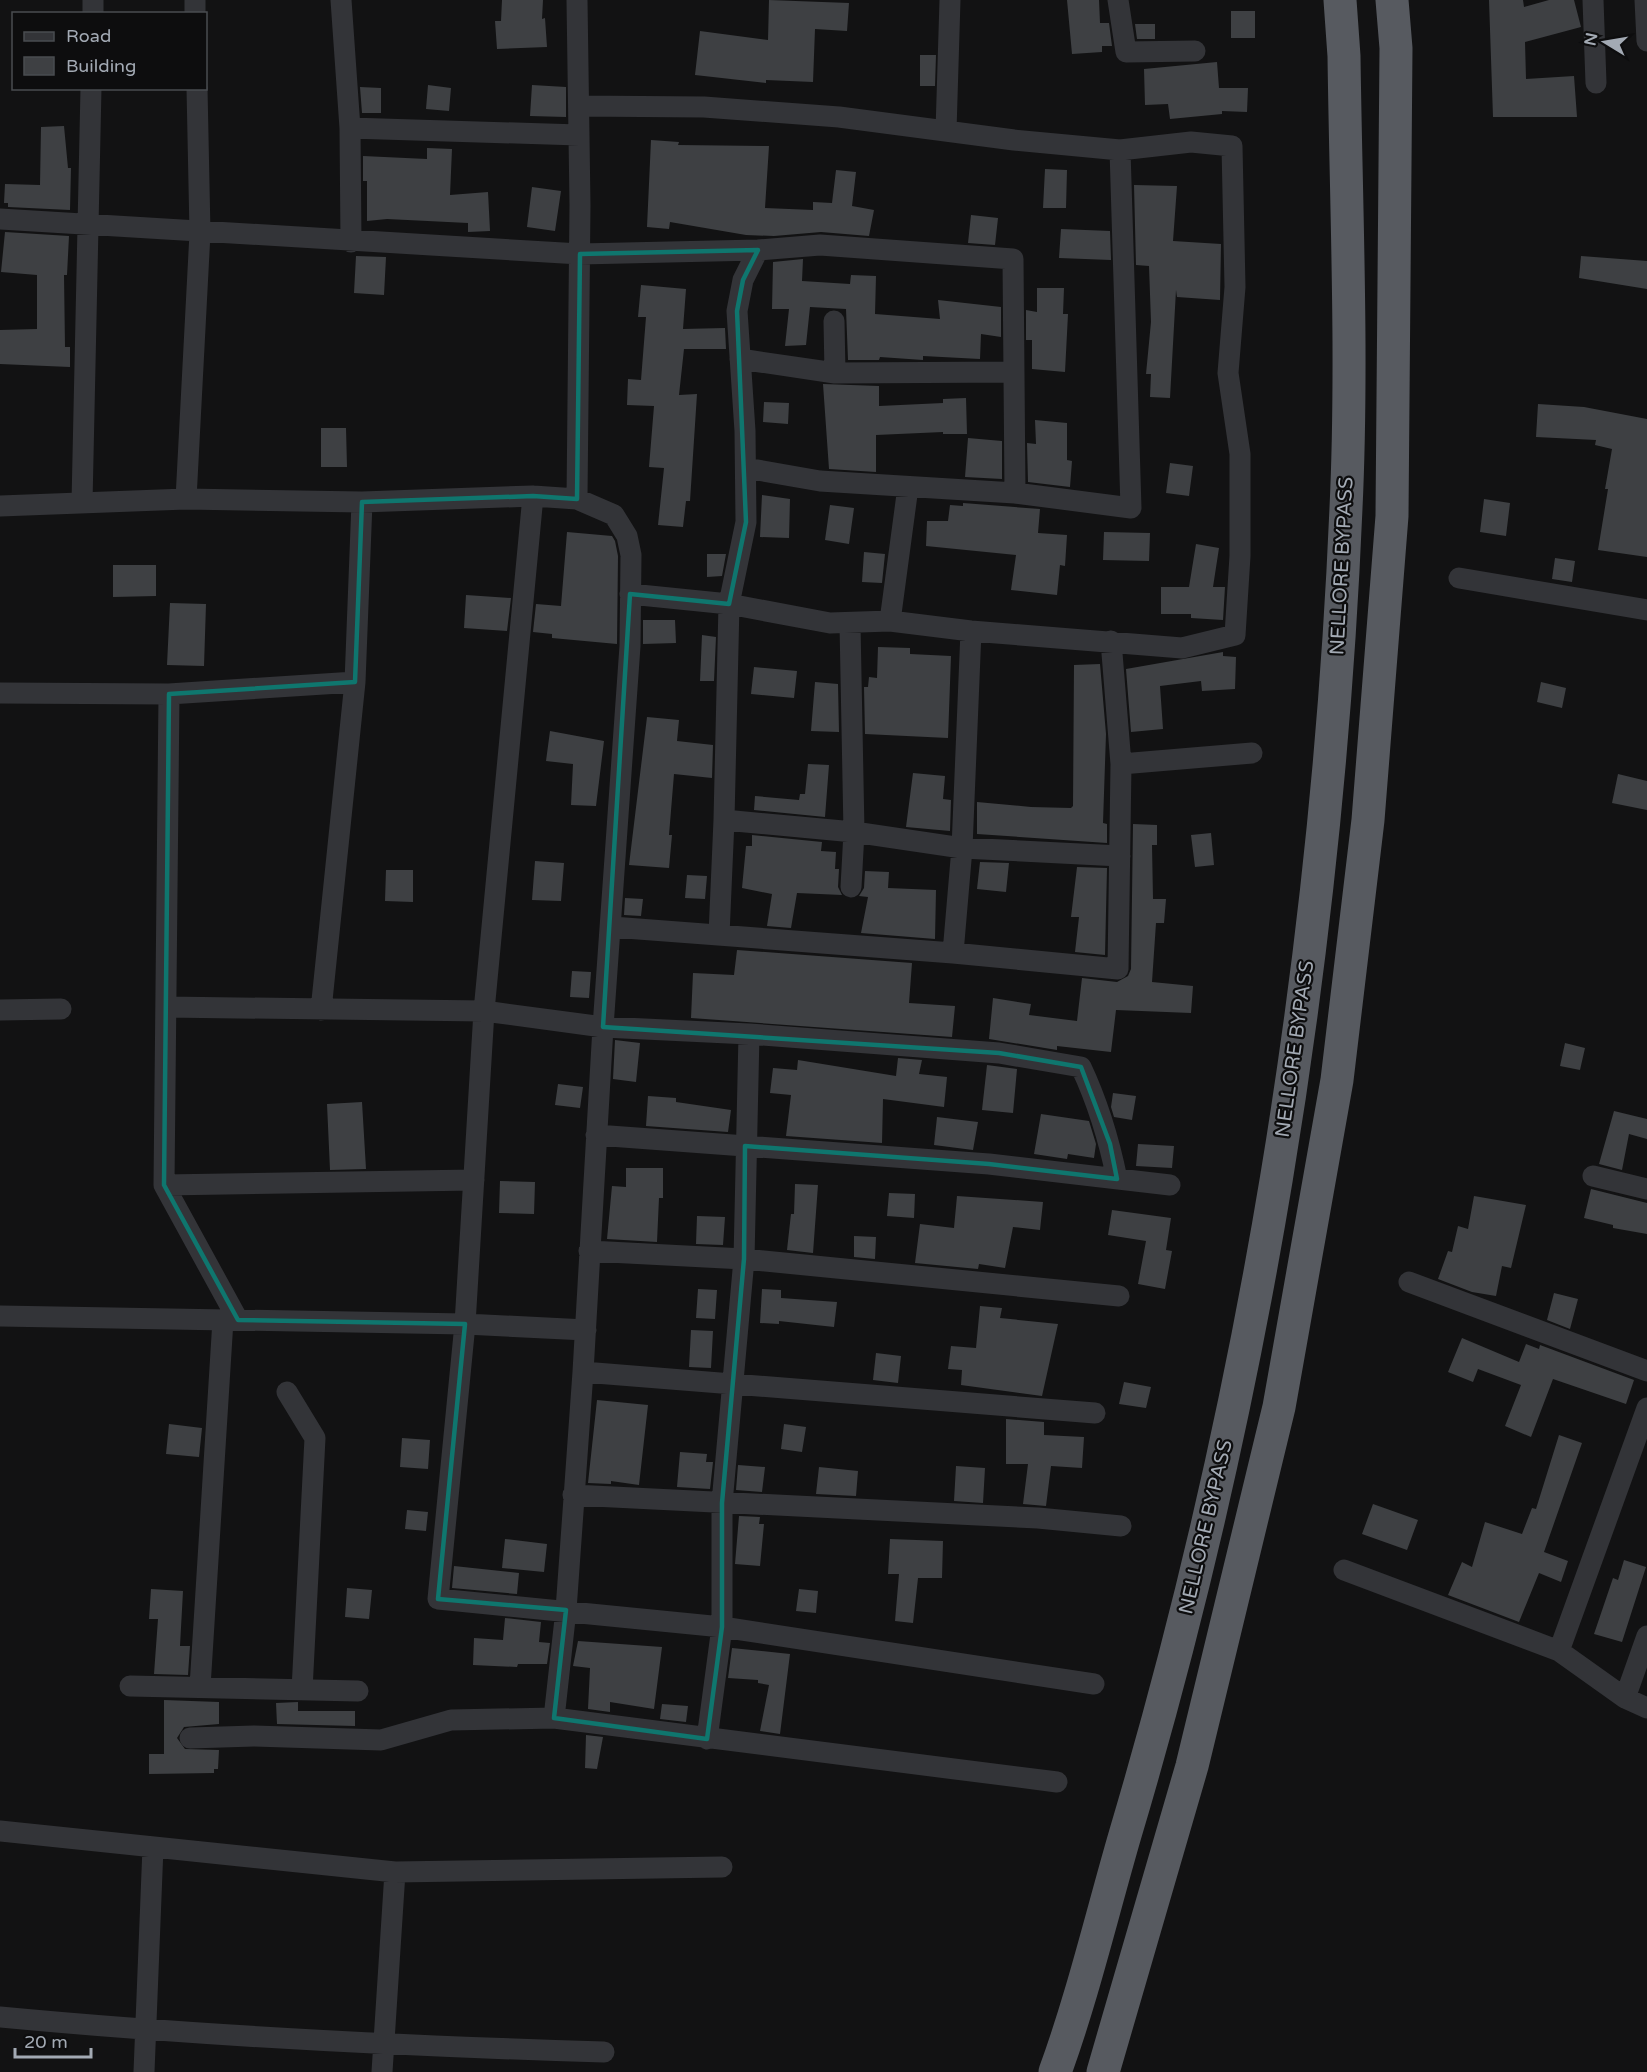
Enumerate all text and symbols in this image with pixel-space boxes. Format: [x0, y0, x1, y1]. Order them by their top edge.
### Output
legend [12, 12, 207, 90]
north arrow [1575, 12, 1635, 72]
text: Road [66, 25, 111, 47]
text: N [1580, 31, 1602, 48]
text: Building [66, 55, 136, 77]
street label: NELLORE BYPASS [1325, 476, 1359, 656]
street label: NELLORE BYPASS [1271, 959, 1319, 1139]
street label: NELLORE BYPASS [1174, 1437, 1238, 1617]
scale bar [15, 2021, 92, 2059]
text: 20 m [24, 2031, 68, 2053]

